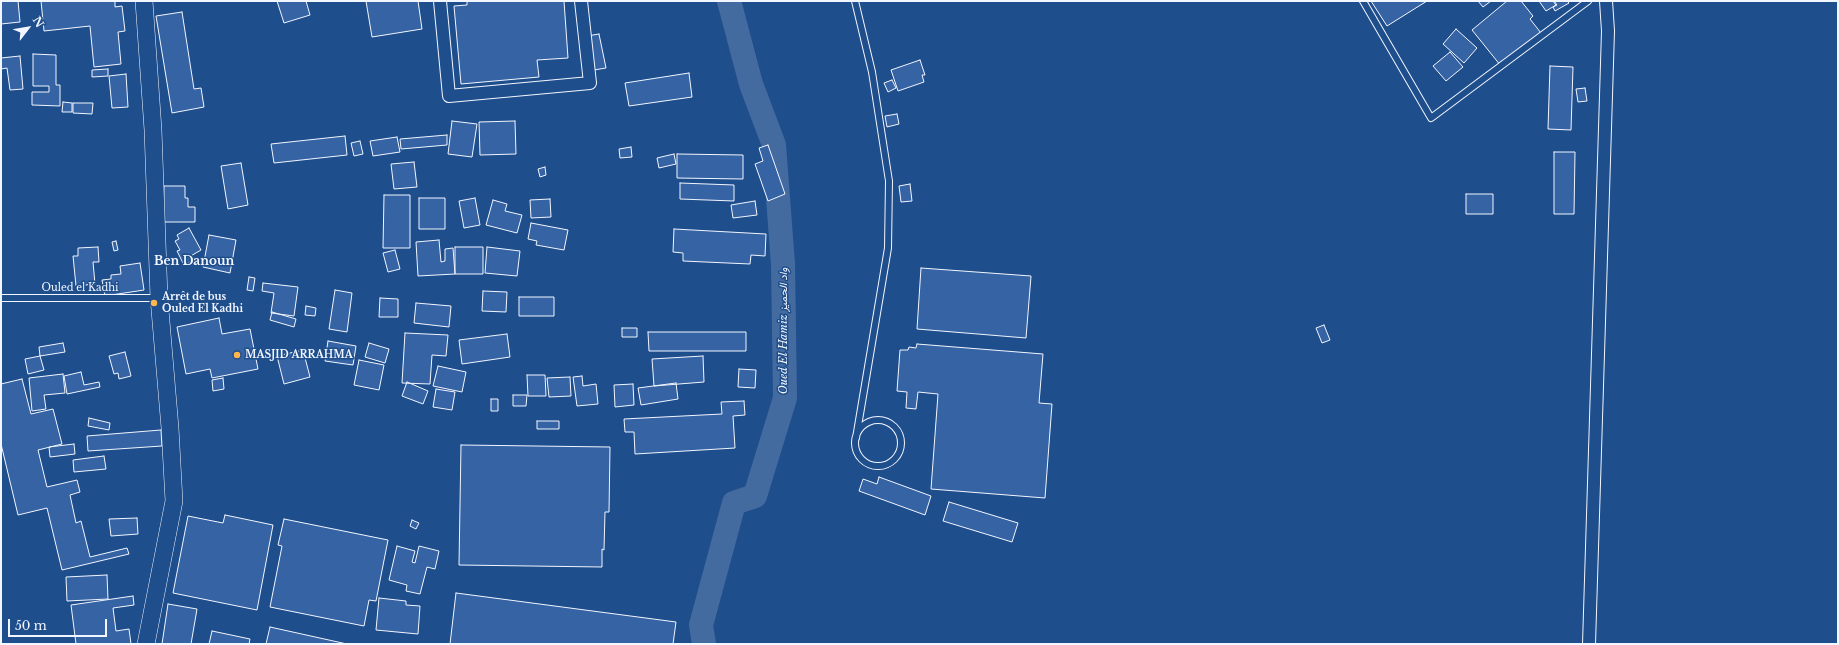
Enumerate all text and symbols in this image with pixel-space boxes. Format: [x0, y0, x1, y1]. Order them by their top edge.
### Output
north arrow [8, 8, 48, 48]
text: N [30, 14, 47, 30]
district label: Ben Danoun [154, 255, 234, 269]
water label: Oued El Hamiz واد الحميز [777, 268, 791, 394]
street label: Ouled el Kadhi [42, 282, 118, 294]
place label: Arrêt de bus Ouled El Kadhi [162, 291, 243, 314]
marker: Arrêt de bus Ouled El Kadhi [149, 298, 159, 308]
place label: MASJID ARRAHMA [245, 349, 353, 361]
marker: MASJID ARRAHMA [232, 350, 242, 360]
scale bar [10, 611, 109, 637]
text: 50 m [15, 618, 47, 633]

